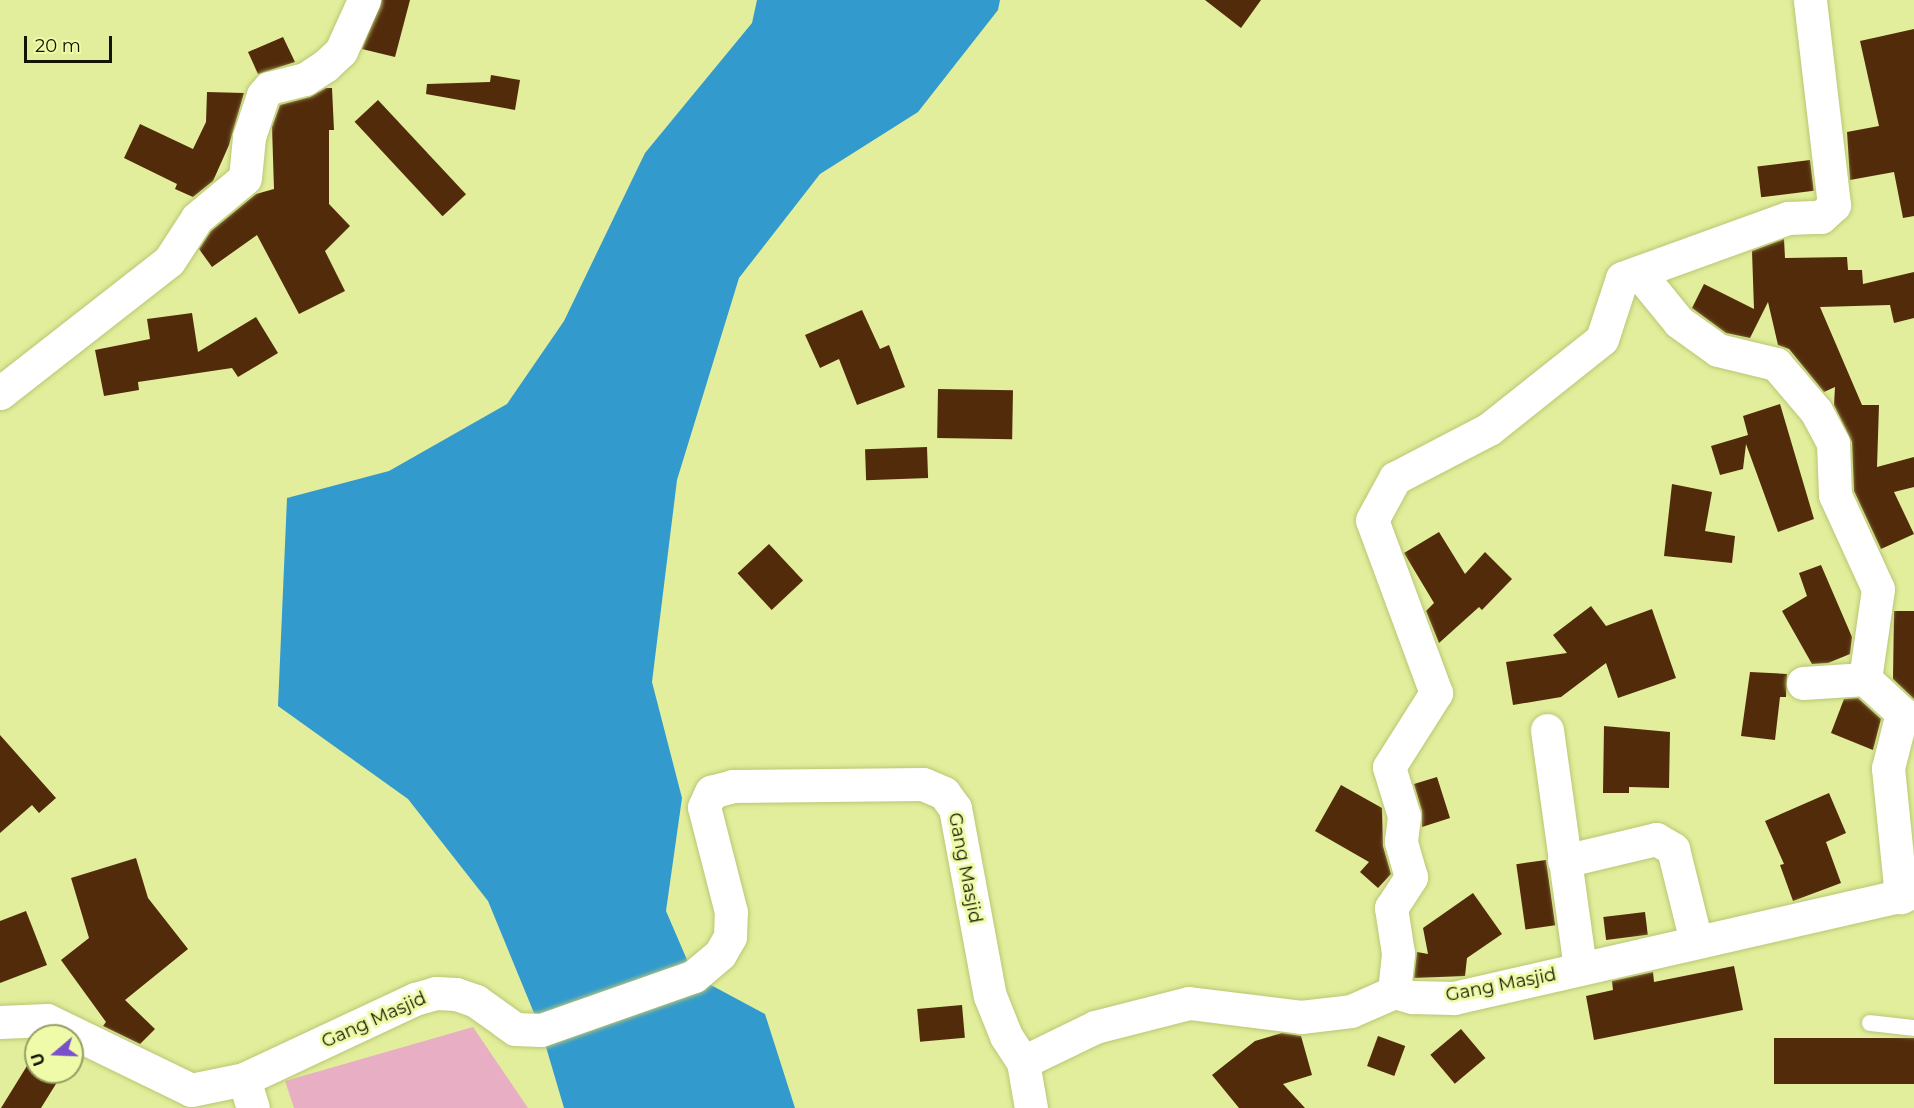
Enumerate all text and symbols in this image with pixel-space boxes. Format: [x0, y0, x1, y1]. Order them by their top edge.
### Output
scale bar [27, 24, 116, 62]
text: 20 m [35, 35, 81, 57]
street label: Gang Masjid [944, 811, 986, 925]
street label: Gang Masjid [1444, 964, 1558, 1006]
street label: Gang Masjid [318, 987, 430, 1053]
north arrow [24, 1024, 84, 1084]
text: U [27, 1050, 49, 1068]

